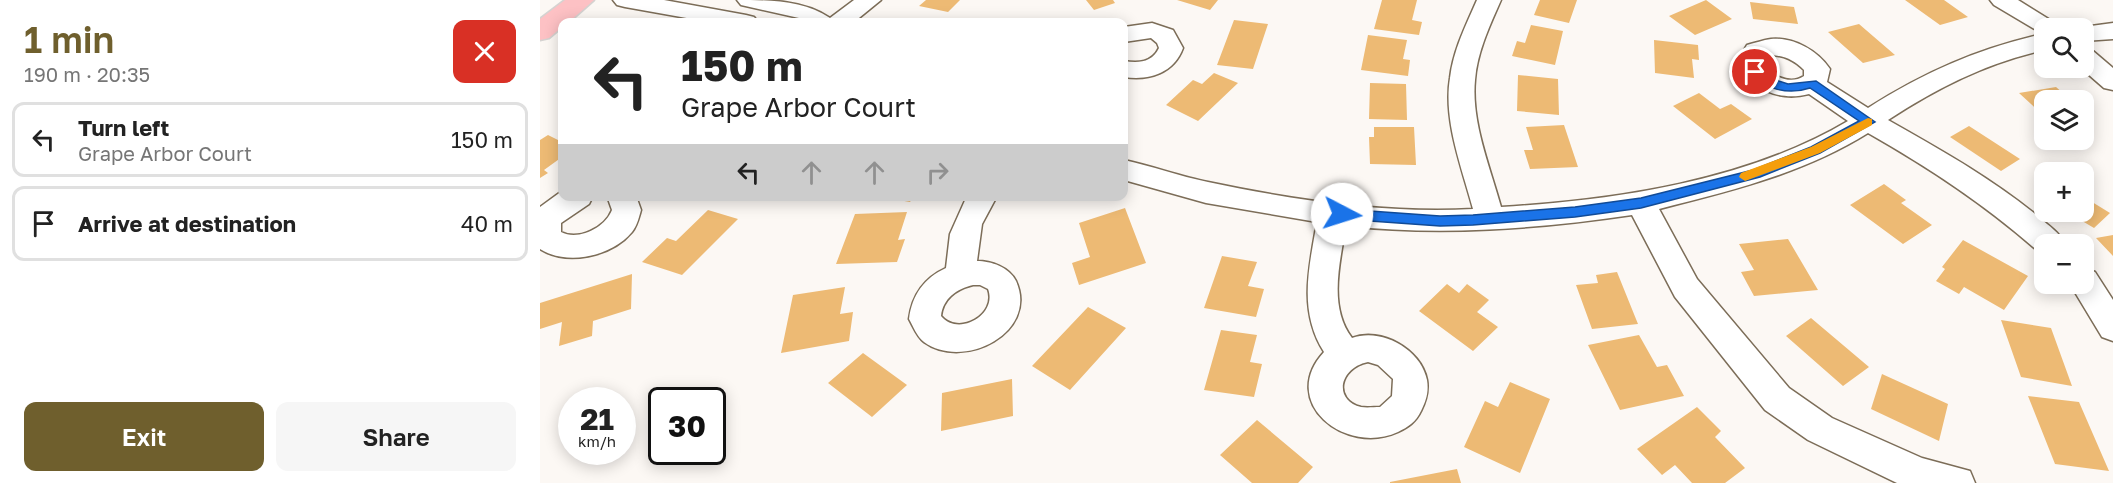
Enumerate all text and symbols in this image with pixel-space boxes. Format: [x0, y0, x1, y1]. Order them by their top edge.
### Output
text: 1 min [24, 18, 114, 61]
map controls [2034, 18, 2094, 294]
button: search [2034, 18, 2094, 78]
button: close [453, 20, 516, 83]
text: 150 m [681, 40, 803, 90]
icon: left [582, 42, 660, 120]
pin [1729, 46, 1780, 97]
icon: arrive [1738, 55, 1771, 88]
text: 190 m · 20:35 [24, 62, 150, 86]
button: layers [2034, 90, 2094, 150]
text: Grape Arbor Court [681, 91, 916, 123]
text: Turn left [78, 114, 169, 141]
icon: left [27, 123, 60, 156]
text: 150 m [451, 126, 513, 153]
text: Grape Arbor Court [78, 141, 252, 165]
icon: left [732, 156, 765, 189]
icon: ahead [795, 156, 828, 189]
icon: ahead [858, 156, 891, 189]
icon: right [921, 156, 954, 189]
button: + [2034, 162, 2094, 222]
position arrow [1310, 182, 1374, 246]
icon: arrive [27, 207, 60, 240]
text: Arrive at destination [78, 210, 296, 237]
text: 40 m [461, 210, 513, 237]
button: − [2034, 234, 2094, 294]
speed limit sign: 30 [648, 387, 726, 465]
text: 21 [580, 401, 614, 437]
button: Exit [24, 402, 264, 471]
button: Share [276, 402, 516, 471]
text: km/h [578, 432, 616, 450]

